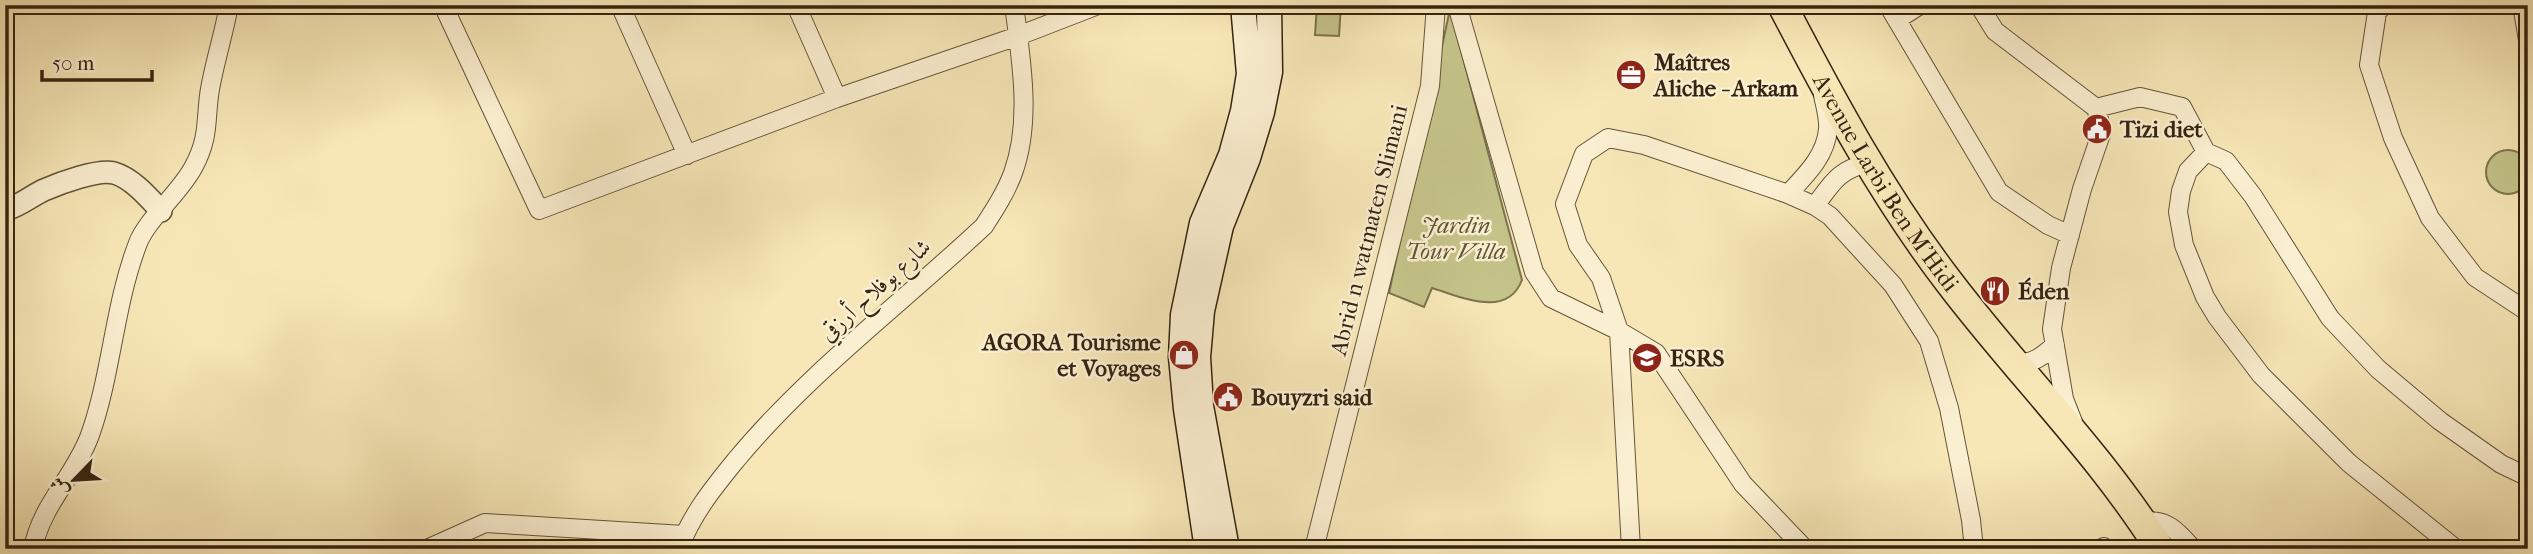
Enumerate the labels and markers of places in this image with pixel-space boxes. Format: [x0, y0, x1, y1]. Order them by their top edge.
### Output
place label: Maîtres Aliche - Arkam [1652, 49, 1799, 102]
office icon: Maîtres Aliche - Arkam [1614, 58, 1648, 92]
public building icon: Tizi diet [2080, 112, 2114, 146]
place label: Tizi diet [2119, 116, 2203, 143]
restaurant icon: Éden [1978, 274, 2012, 308]
place label: Éden [2018, 277, 2070, 305]
place label: AGORA Tourisme et Voyages [981, 329, 1162, 382]
shop icon: AGORA Tourisme et Voyages [1167, 338, 1201, 372]
school or university icon: ESRS [1630, 341, 1664, 375]
place label: ESRS [1670, 345, 1725, 372]
public building icon: Bouyzri said [1211, 380, 1245, 414]
place label: Bouyzri said [1251, 384, 1374, 411]

